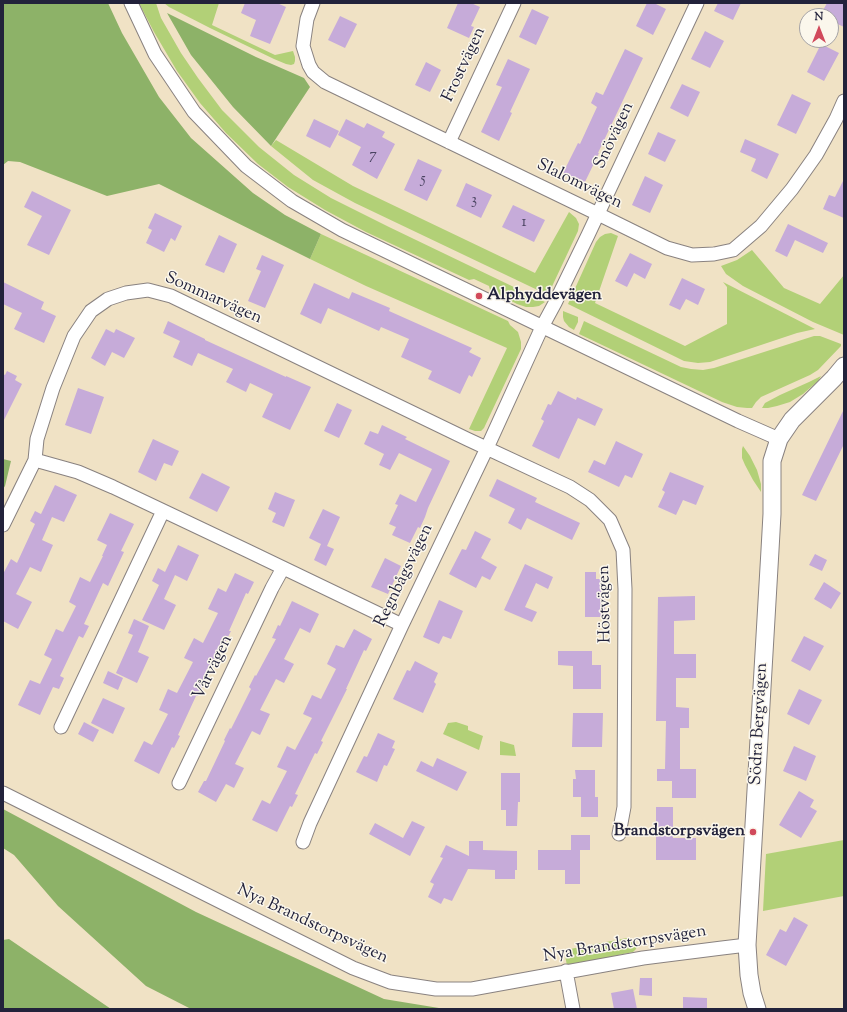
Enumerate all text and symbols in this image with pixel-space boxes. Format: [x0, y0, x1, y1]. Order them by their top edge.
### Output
north arrow [799, 8, 839, 48]
text: N [815, 9, 823, 25]
street label: Frostvägen [439, 24, 491, 106]
street label: Snövägen [591, 99, 639, 173]
house number: 7 [369, 147, 377, 165]
street label: Slalomvägen [533, 155, 625, 215]
house number: 5 [420, 171, 426, 189]
house number: 3 [471, 192, 477, 210]
house number: 1 [521, 214, 527, 232]
street label: Sommarvägen [161, 268, 265, 330]
place label: Alphyddevägen [487, 286, 602, 306]
marker: Alphyddevägen [474, 291, 484, 301]
street label: Regnbågsvägen [371, 521, 439, 631]
street label: Höstvägen [595, 565, 617, 643]
street label: Vårvägen [190, 632, 238, 704]
street label: Södra Bergvägen [747, 662, 773, 786]
place label: Brandstorpsvägen [614, 822, 745, 842]
marker: Brandstorpsvägen [748, 827, 758, 837]
street label: Nya Brandstorpsvägen [233, 881, 391, 969]
street label: Nya Brandstorpsvägen [542, 922, 708, 968]

